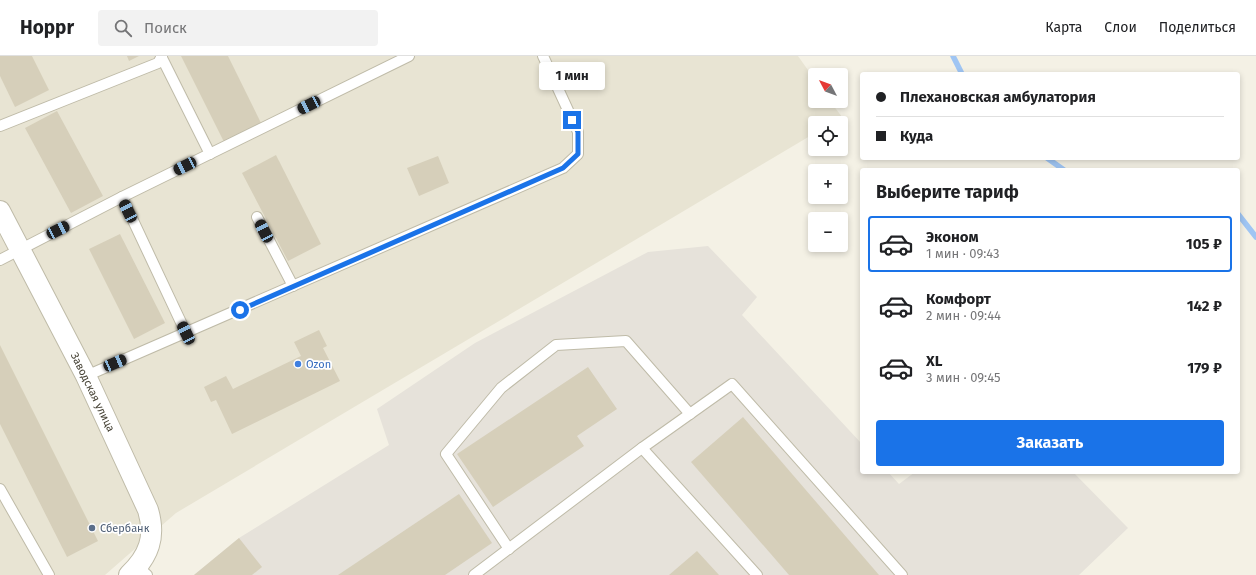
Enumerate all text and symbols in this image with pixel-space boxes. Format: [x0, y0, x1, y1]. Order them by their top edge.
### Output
search box [98, 10, 378, 46]
text: Hoppr [20, 16, 74, 39]
icon: search [112, 17, 134, 39]
text: Поиск [144, 19, 187, 37]
text: Карта [1045, 19, 1082, 36]
text: Слои [1104, 19, 1137, 36]
text: Поделиться [1159, 19, 1236, 36]
callout: 1 мин [539, 62, 605, 90]
text: 1 мин [555, 68, 589, 83]
north arrow [808, 68, 848, 108]
map controls [808, 68, 848, 252]
text: Плехановская амбулатория [900, 88, 1096, 106]
car [296, 94, 322, 116]
route end [563, 111, 581, 129]
button: locate [808, 116, 848, 156]
text: Куда [900, 127, 933, 145]
car [172, 155, 198, 177]
button: + [808, 164, 848, 204]
text: Выберите тариф [876, 181, 1019, 203]
car [117, 198, 139, 224]
button: − [808, 212, 848, 252]
car [253, 218, 275, 244]
car [45, 219, 71, 241]
icon: car [878, 226, 914, 262]
text: Эконом [926, 228, 979, 246]
text: 105 ₽ [1186, 235, 1222, 253]
text: 1 мин · 09:43 [926, 246, 1000, 261]
icon: car [878, 288, 914, 324]
text: Комфорт [926, 290, 991, 308]
text: 142 ₽ [1187, 297, 1222, 315]
route start [231, 301, 249, 319]
text: 2 мин · 09:44 [926, 308, 1001, 323]
car [175, 320, 197, 346]
street label: Заводская улица [68, 350, 117, 434]
icon: car [878, 350, 914, 386]
text: XL [926, 352, 942, 370]
car [102, 353, 128, 373]
place label: Ozon [306, 358, 331, 371]
marker: Ozon [293, 359, 303, 369]
text: 179 ₽ [1187, 359, 1222, 377]
text: 3 мин · 09:45 [926, 370, 1000, 385]
button: Заказать [876, 420, 1224, 466]
place label: Сбербанк [100, 522, 150, 535]
marker: Сбербанк [87, 523, 97, 533]

